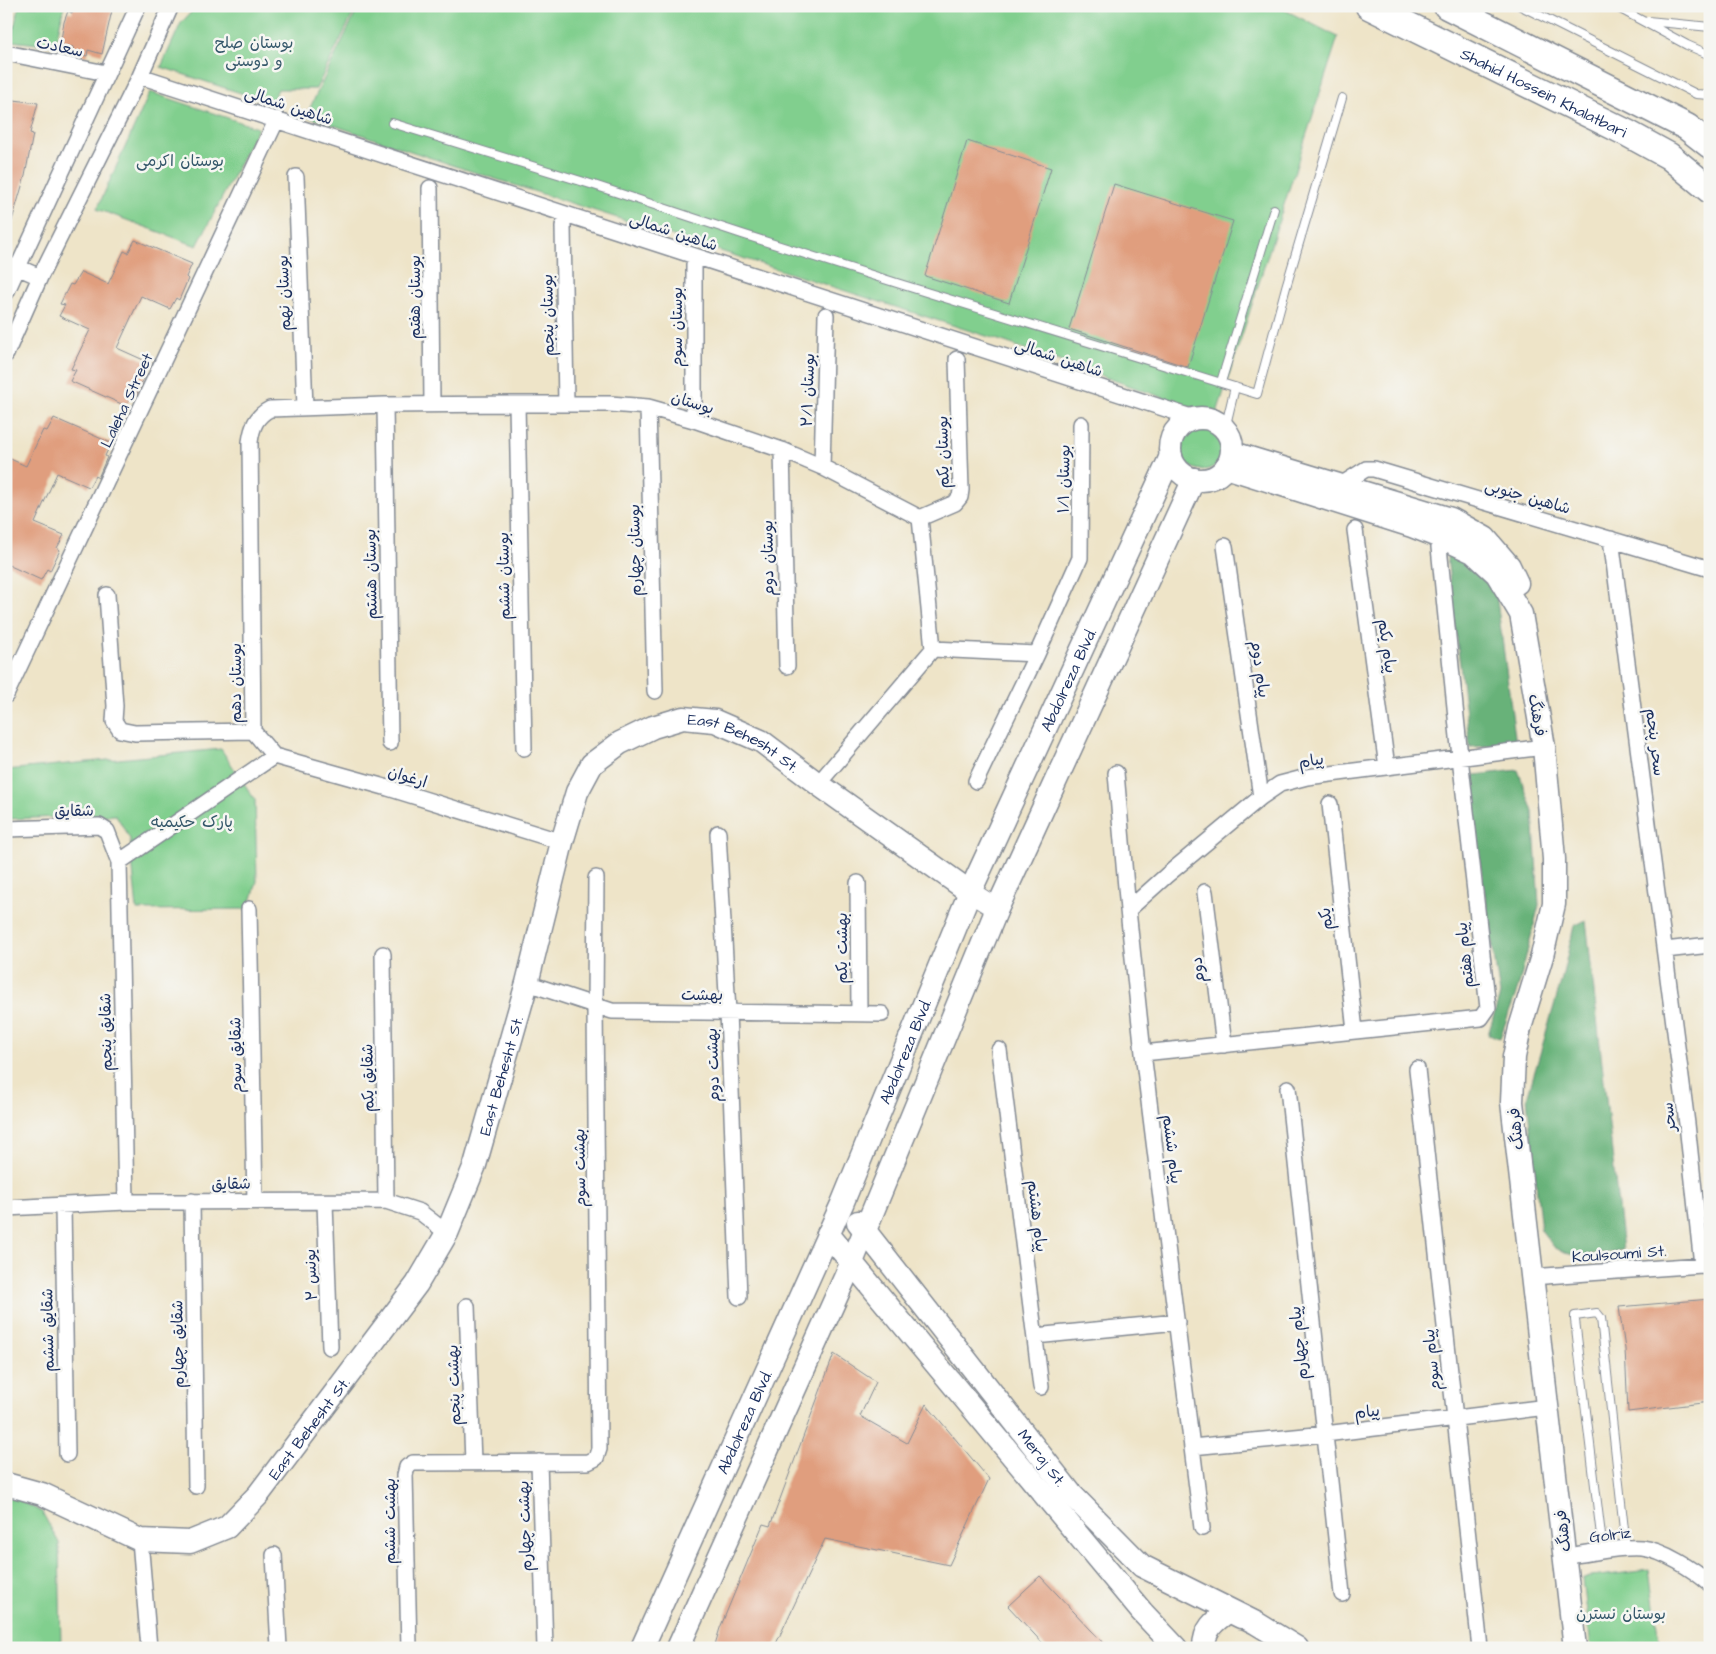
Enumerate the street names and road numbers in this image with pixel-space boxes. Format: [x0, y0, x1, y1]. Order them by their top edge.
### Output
street label: سعادت [34, 31, 85, 63]
street label: Shahid Hossein Khalatbari [1457, 43, 1631, 144]
street label: شاهین شمالی [242, 81, 335, 131]
street label: شاهین شمالی [627, 207, 720, 257]
street label: بوستان نهم [272, 254, 297, 331]
street label: بوستان هفتم [404, 255, 427, 339]
street label: بوستان پنجم [536, 274, 561, 356]
street label: بوستان سوم [666, 287, 689, 367]
street label: شاهین شمالی [1012, 333, 1105, 383]
street label: Laleha Street [95, 349, 159, 451]
street label: بوستان ۲/۱ [796, 353, 820, 427]
street label: بوستان [669, 386, 717, 420]
street label: بوستان یکم [931, 415, 956, 489]
street label: بوستان ۱/۱ [1052, 444, 1076, 514]
street label: شاهین جنوبی [1482, 474, 1573, 520]
street label: بوستان چهارم [623, 504, 648, 596]
street label: بوستان دوم [756, 520, 781, 596]
street label: بوستان هشتم [359, 528, 384, 619]
street label: بوستان ششم [492, 532, 517, 620]
street label: پیام یکم [1371, 618, 1402, 675]
street label: Abdolreza Blvd. [1035, 625, 1102, 735]
street label: پیام دوم [1244, 639, 1275, 699]
street label: بوستان دهم [225, 643, 248, 723]
street label: فرهنگ [1522, 692, 1552, 738]
street label: سحر پنجم [1639, 707, 1670, 777]
street label: East Behesht St. [687, 709, 803, 778]
street label: پیام [1297, 748, 1326, 775]
street label: ارغوان [385, 761, 430, 793]
street label: شقایق [54, 800, 94, 822]
street label: یکم [1314, 906, 1339, 931]
street label: بهشت یکم [831, 912, 854, 984]
street label: پیام هفتم [1451, 921, 1480, 989]
street label: دوم [1185, 956, 1211, 984]
street label: بهشت [681, 984, 723, 1006]
street label: شقایق پنجم [94, 993, 119, 1071]
street label: Abdolreza Blvd. [874, 996, 937, 1107]
street label: East Behesht St. [474, 1014, 529, 1138]
street label: شقایق سوم [224, 1017, 249, 1093]
street label: بهشت دوم [701, 1027, 726, 1103]
street label: شقایق یکم [356, 1044, 381, 1112]
street label: سحر [1656, 1101, 1682, 1135]
street label: فرهنگ [1503, 1107, 1529, 1151]
street label: پیام ششم [1156, 1113, 1187, 1185]
street label: بهشت سوم [568, 1128, 593, 1208]
street label: شقایق [211, 1173, 251, 1195]
street label: پیام هشتم [1021, 1179, 1052, 1253]
street label: Koulsoumi St. [1571, 1240, 1667, 1268]
street label: یونس ۲ [299, 1248, 323, 1301]
street label: شقایق ششم [36, 1288, 61, 1372]
street label: شقایق چهارم [166, 1300, 191, 1388]
street label: پیام چهارم [1284, 1305, 1315, 1381]
street label: پیام سوم [1418, 1328, 1447, 1392]
street label: بهشت پنجم [442, 1344, 467, 1426]
street label: Abdolreza Blvd. [712, 1367, 778, 1478]
street label: East Behesht St. [263, 1373, 355, 1484]
street label: پیام [1353, 1400, 1381, 1425]
street label: Meraj St. [1012, 1425, 1071, 1491]
street label: بهشت ششم [379, 1478, 402, 1564]
street label: بهشت چهارم [512, 1480, 539, 1572]
street label: فرهنگ [1549, 1508, 1577, 1553]
street label: Golriz [1588, 1522, 1632, 1548]

